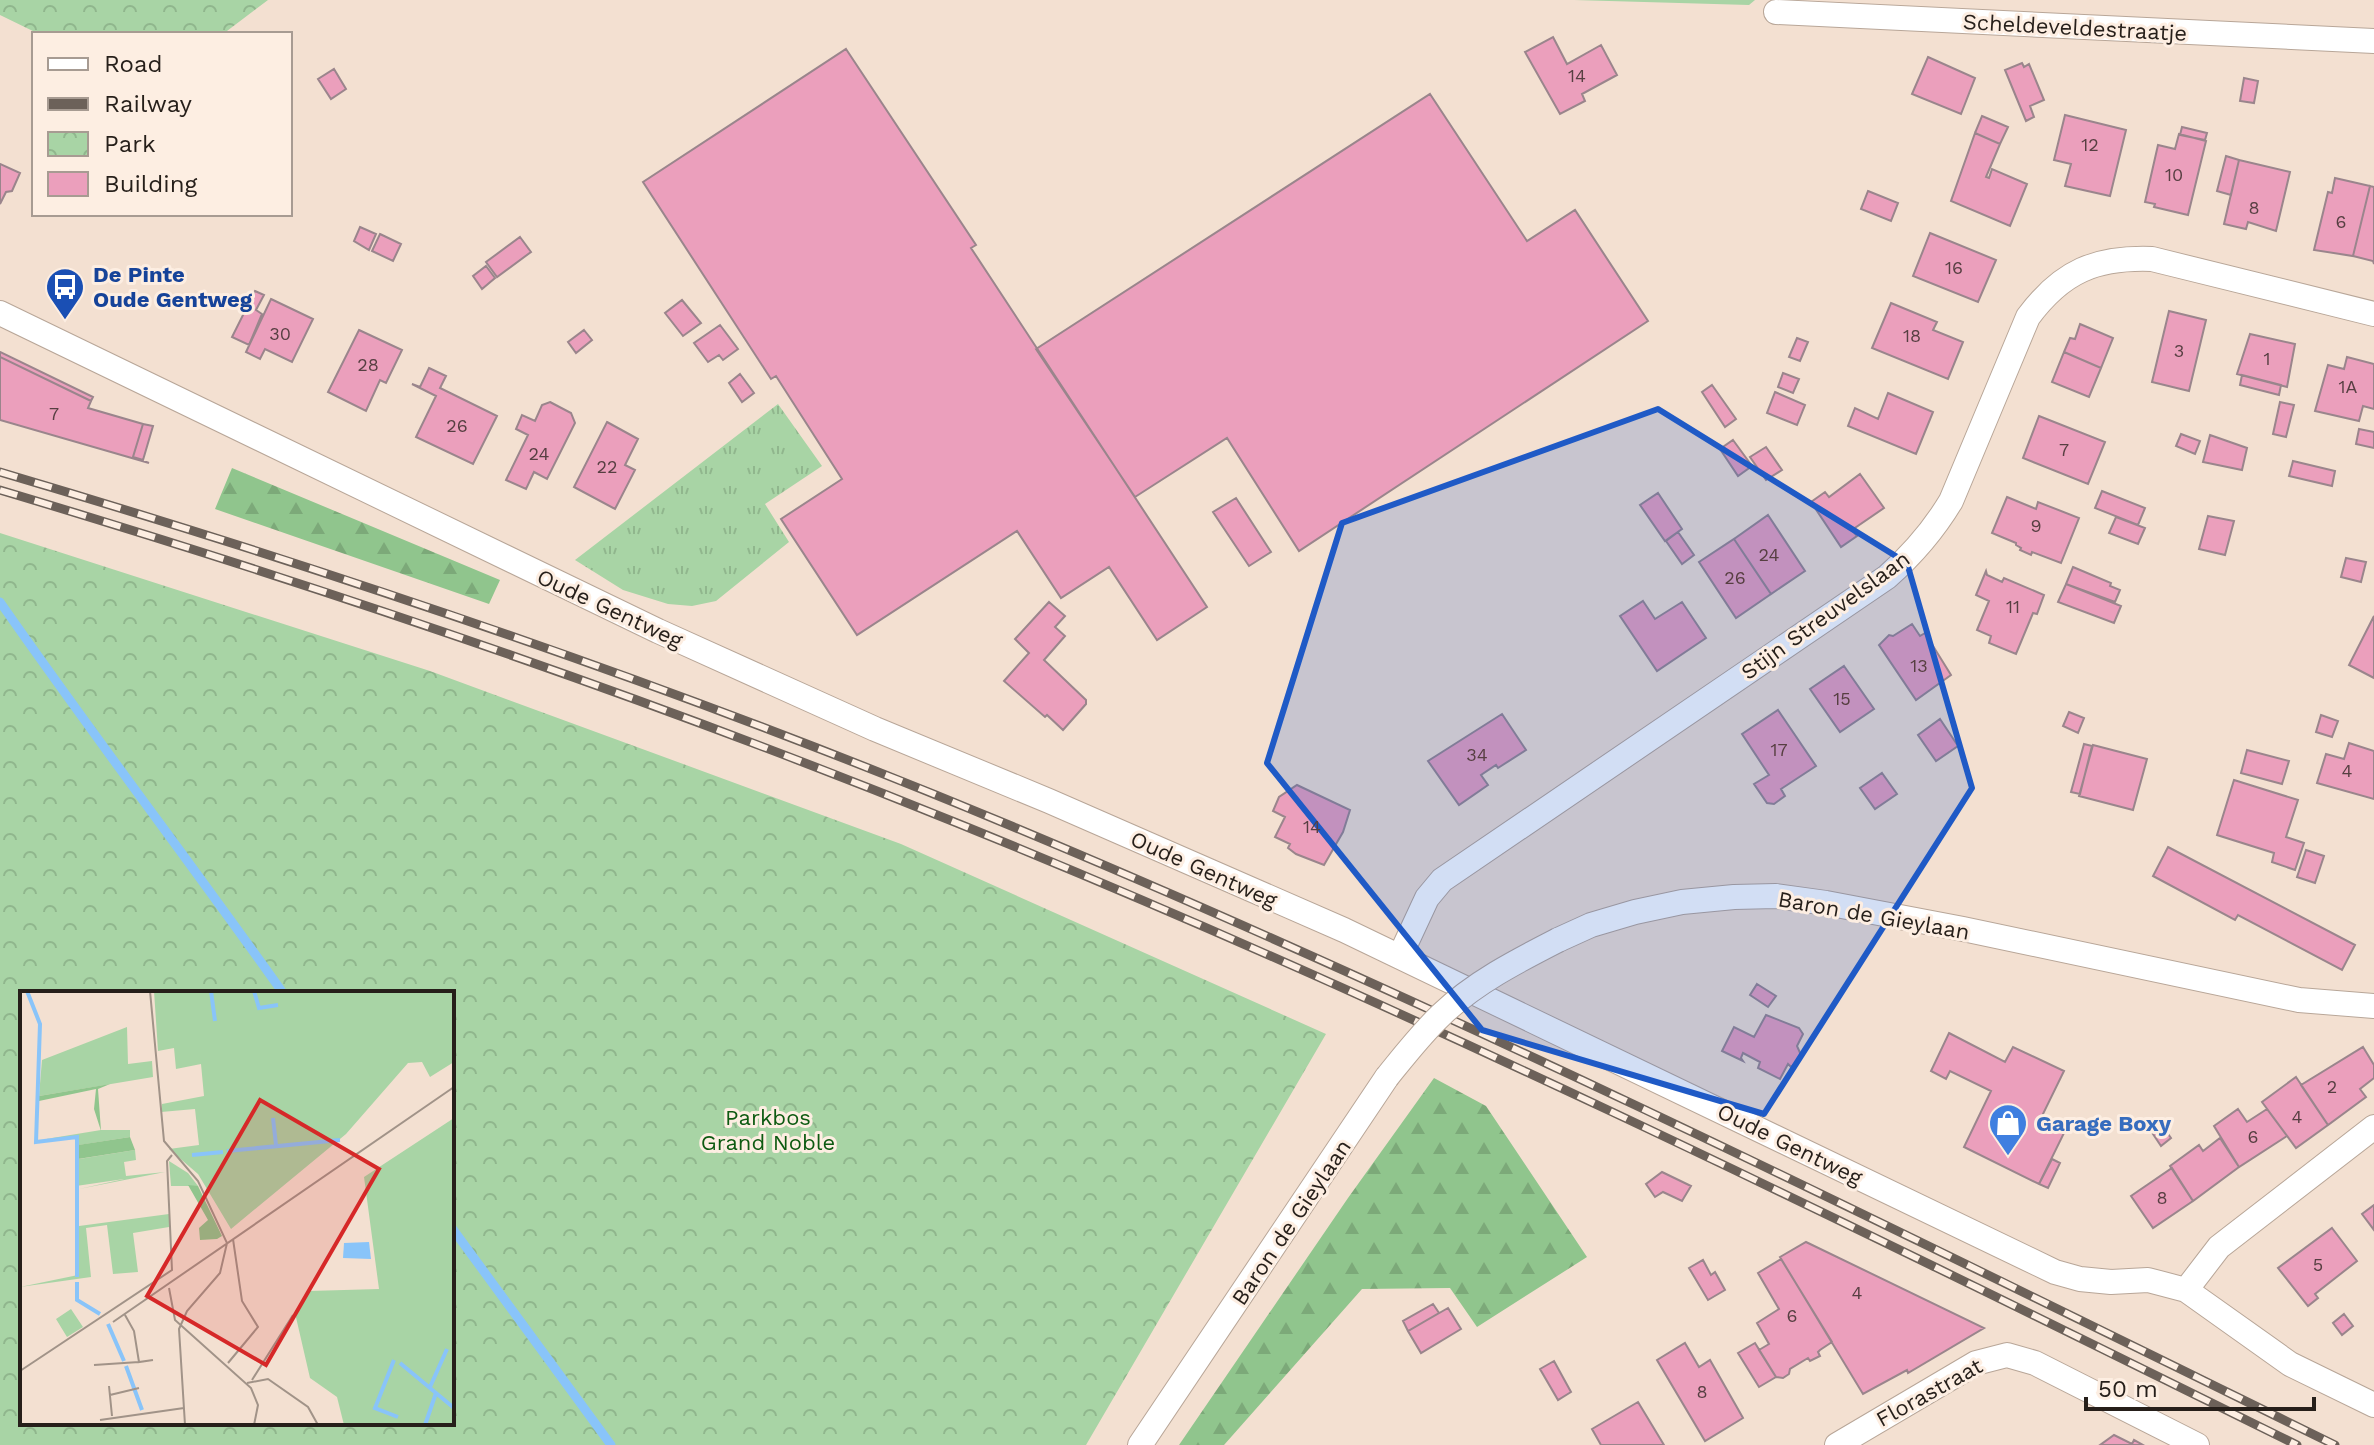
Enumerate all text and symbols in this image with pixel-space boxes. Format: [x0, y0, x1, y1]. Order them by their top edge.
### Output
street label: Scheldeveldestraatje [1962, 9, 2188, 46]
legend [32, 32, 292, 216]
text: Road [104, 50, 163, 78]
house number: 14 [1568, 65, 1586, 86]
text: Railway [104, 90, 193, 118]
text: Park [104, 130, 156, 158]
house number: 12 [2081, 134, 2099, 155]
house number: 10 [2165, 164, 2183, 185]
text: Building [104, 170, 197, 198]
house number: 8 [2248, 197, 2260, 218]
house number: 6 [2336, 211, 2346, 232]
house number: 16 [1945, 257, 1963, 278]
place label: De Pinte Oude Gentweg [93, 262, 253, 312]
bus stop icon: De Pinte Oude Gentweg [44, 266, 86, 321]
house number: 30 [269, 323, 291, 344]
house number: 18 [1903, 325, 1921, 346]
house number: 3 [2174, 340, 2184, 361]
house number: 1 [2263, 348, 2271, 369]
house number: 28 [357, 354, 379, 375]
house number: 1A [2339, 376, 2358, 397]
house number: 7 [49, 403, 59, 424]
house number: 26 [446, 415, 468, 436]
house number: 7 [2059, 439, 2069, 460]
house number: 24 [529, 443, 549, 464]
house number: 22 [597, 456, 618, 477]
house number: 9 [2030, 515, 2042, 536]
house number: 24 [1759, 544, 1779, 565]
street label: Stijn Streuvelslaan [1736, 546, 1914, 685]
street label: Oude Gentweg [533, 564, 687, 653]
house number: 26 [1724, 567, 1746, 588]
house number: 11 [2006, 596, 2020, 617]
house number: 13 [1910, 655, 1928, 676]
house number: 15 [1833, 688, 1851, 709]
house number: 17 [1770, 739, 1788, 760]
house number: 34 [1466, 744, 1488, 765]
house number: 4 [2342, 760, 2353, 781]
house number: 14 [1303, 816, 1321, 837]
street label: Oude Gentweg [1127, 826, 1281, 913]
street label: Baron de Gieylaan [1776, 886, 1972, 945]
inset map [20, 991, 454, 1425]
house number: 2 [2327, 1076, 2337, 1097]
street label: Oude Gentweg [1713, 1099, 1866, 1190]
shop icon: Garage Boxy [1987, 1102, 2029, 1157]
park label: Parkbos Grand Noble [701, 1105, 835, 1155]
house number: 4 [2292, 1106, 2303, 1127]
place label: Garage Boxy [2036, 1111, 2172, 1136]
house number: 6 [2248, 1126, 2258, 1147]
street label: Baron de Gieylaan [1227, 1135, 1356, 1310]
house number: 8 [2156, 1187, 2168, 1208]
house number: 5 [2313, 1254, 2323, 1275]
house number: 4 [1852, 1282, 1863, 1303]
house number: 6 [1787, 1305, 1797, 1326]
street label: Florastraat [1872, 1353, 1987, 1432]
scale bar [2086, 1361, 2314, 1411]
text: 50 m [2098, 1375, 2158, 1403]
house number: 8 [1696, 1381, 1708, 1402]

